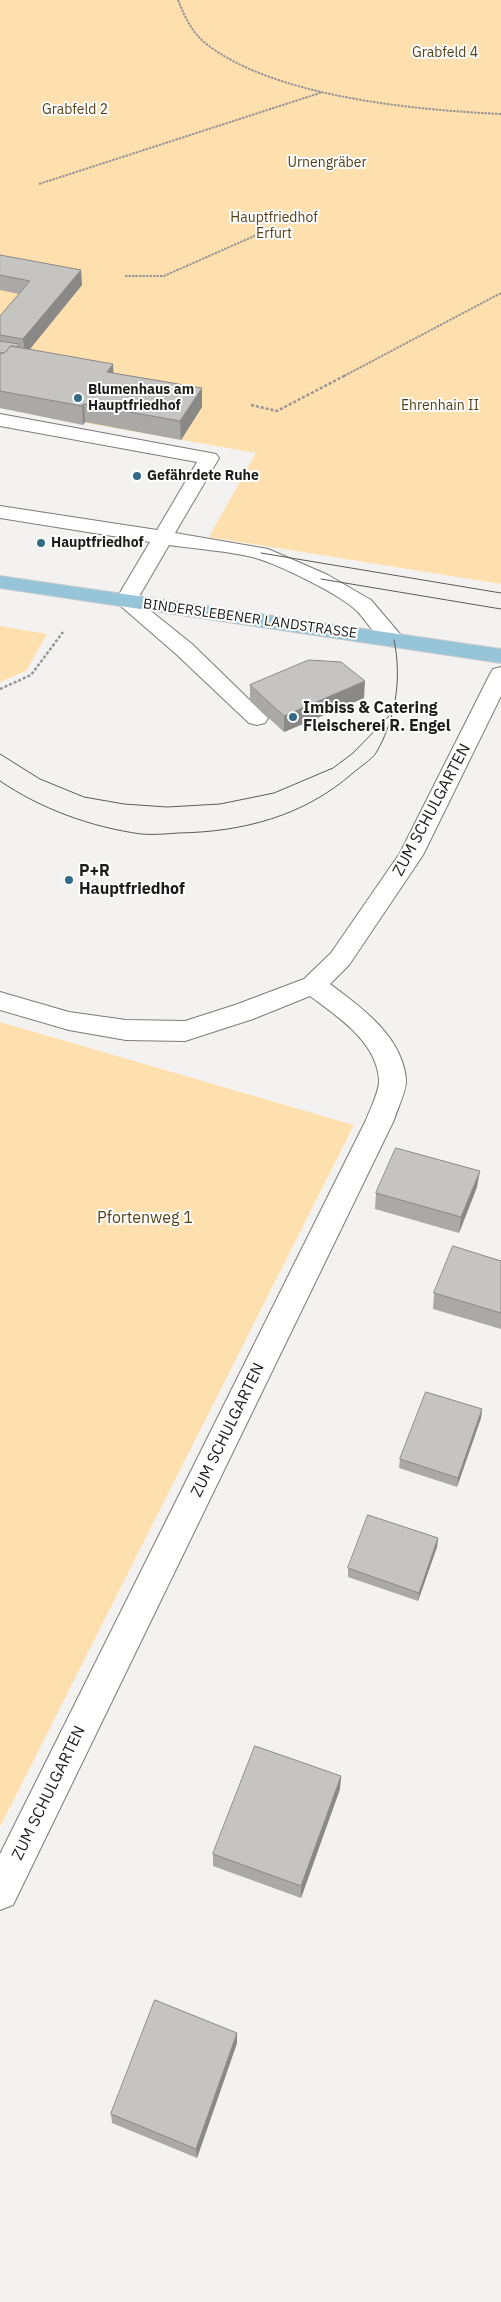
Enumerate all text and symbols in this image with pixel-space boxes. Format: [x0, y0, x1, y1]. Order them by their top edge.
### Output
park label: Grabfeld 4 [412, 45, 478, 61]
park label: Grabfeld 2 [42, 102, 108, 118]
park label: Urnengräber [287, 155, 367, 171]
park label: Hauptfriedhof Erfurt [230, 210, 318, 242]
place label: Blumenhaus am Hauptfriedhof [88, 382, 194, 414]
marker: Blumenhaus am Hauptfriedhof [72, 392, 84, 404]
park label: Ehrenhain II [401, 398, 479, 414]
place label: Gefährdete Ruhe [147, 468, 259, 484]
marker: Gefährdete Ruhe [131, 470, 143, 482]
place label: Hauptfriedhof [51, 535, 144, 551]
marker: Hauptfriedhof [35, 537, 47, 549]
street label: BINDERSLEBENER LANDSTRASSE [142, 596, 358, 642]
place label: Imbiss & Catering Fleischerei R. Engel [303, 698, 451, 736]
marker: Imbiss & Catering Fleischerei R. Engel [287, 711, 299, 723]
street label: ZUM SCHULGARTEN [389, 741, 475, 879]
place label: P+R Hauptfriedhof [79, 861, 185, 899]
marker: P+R Hauptfriedhof [63, 874, 75, 886]
park label: Pfortenweg 1 [97, 1208, 193, 1228]
street label: ZUM SCHULGARTEN [187, 1360, 269, 1500]
street label: ZUM SCHULGARTEN [8, 1723, 90, 1863]

